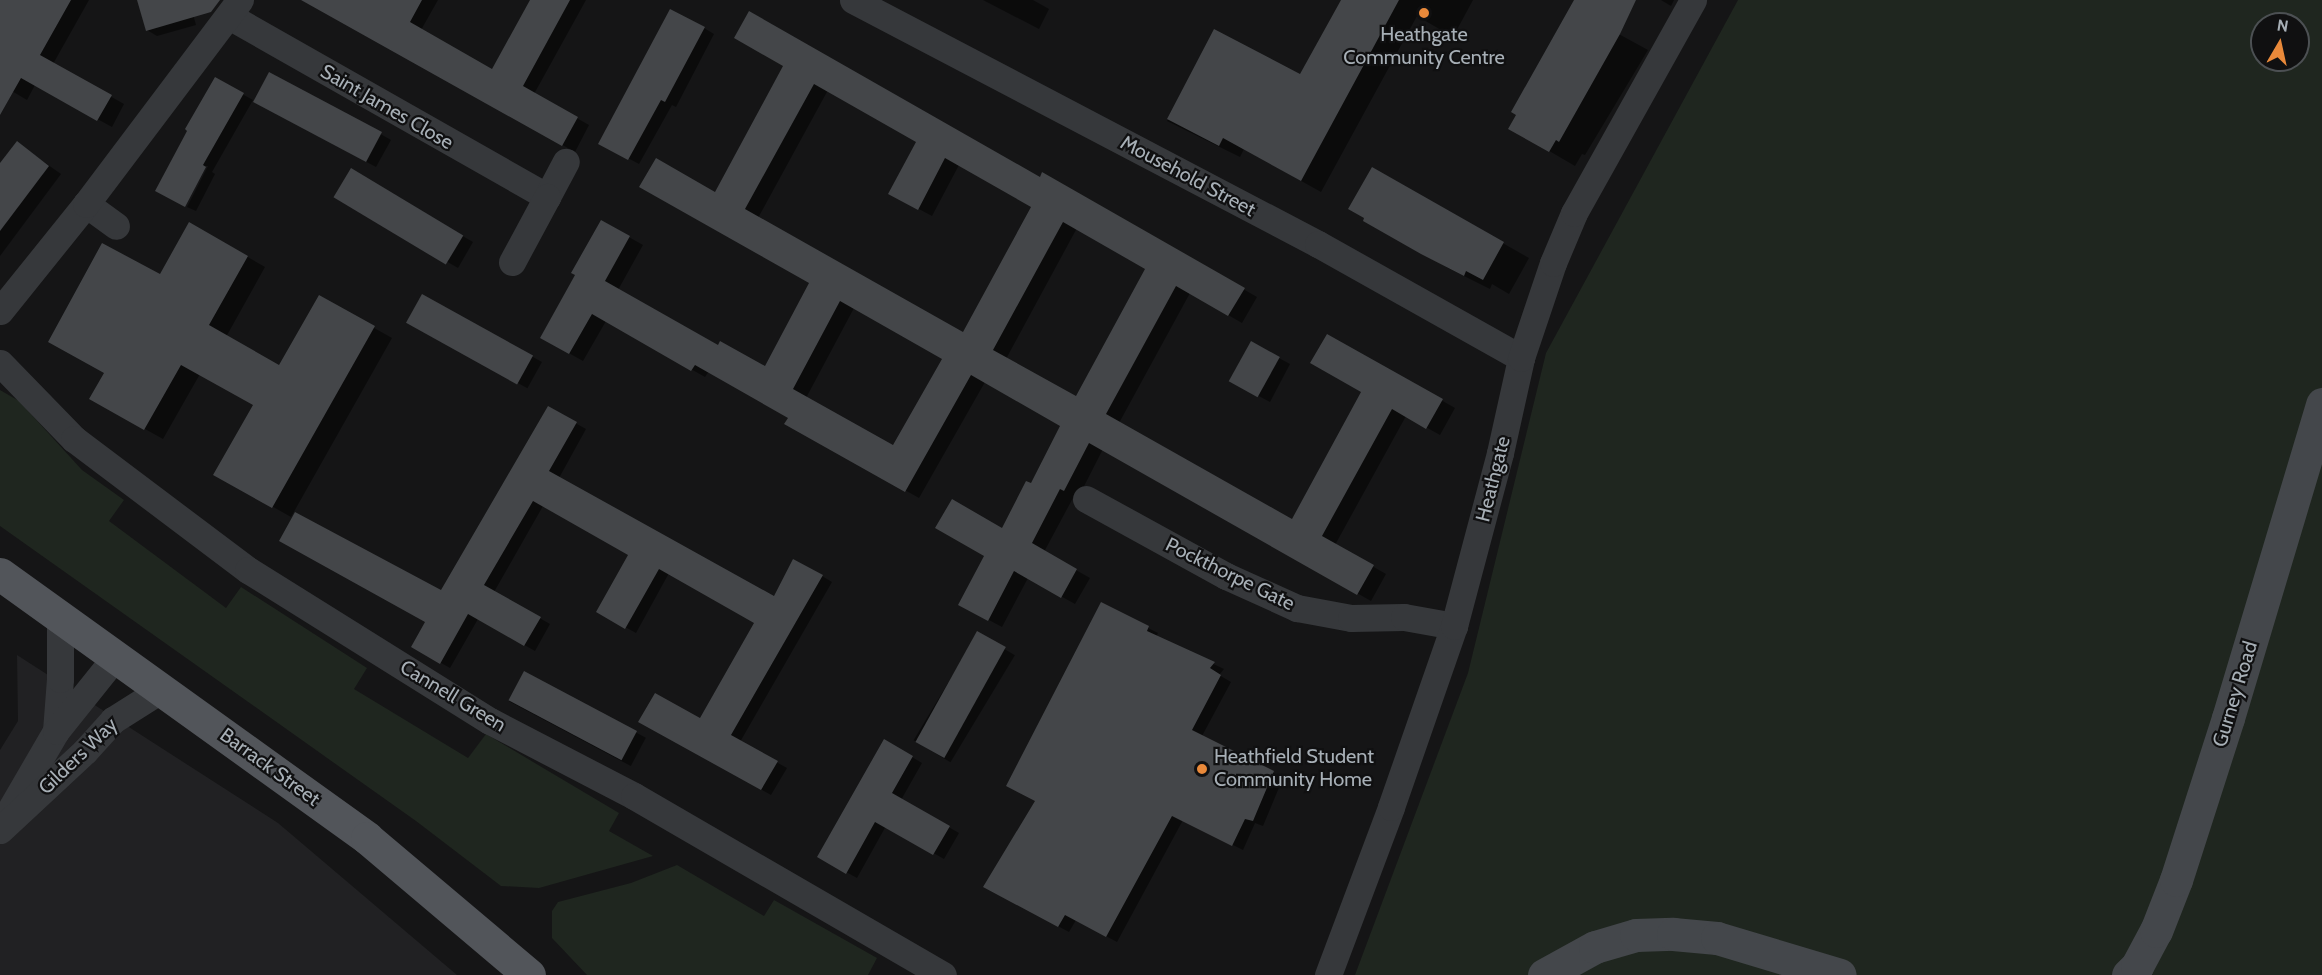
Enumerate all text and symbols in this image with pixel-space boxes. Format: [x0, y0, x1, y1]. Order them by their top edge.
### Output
marker: Heathgate Community Centre [1417, 6, 1431, 20]
north arrow [2250, 12, 2310, 72]
text: N [2276, 15, 2290, 36]
place label: Heathgate Community Centre [1343, 22, 1505, 69]
street label: Saint James Close [316, 59, 458, 155]
street label: Mousehold Street [1116, 130, 1260, 222]
street label: Heathgate [1471, 434, 1515, 524]
street label: Pockthorpe Gate [1161, 532, 1299, 616]
street label: Gurney Road [2208, 638, 2262, 750]
street label: Cannell Green [396, 655, 510, 737]
street label: Gilders Way [34, 713, 122, 799]
street label: Barrack Street [215, 723, 325, 811]
place label: Heathfield Student Community Home [1214, 745, 1374, 792]
marker: Heathfield Student Community Home [1195, 762, 1209, 776]

